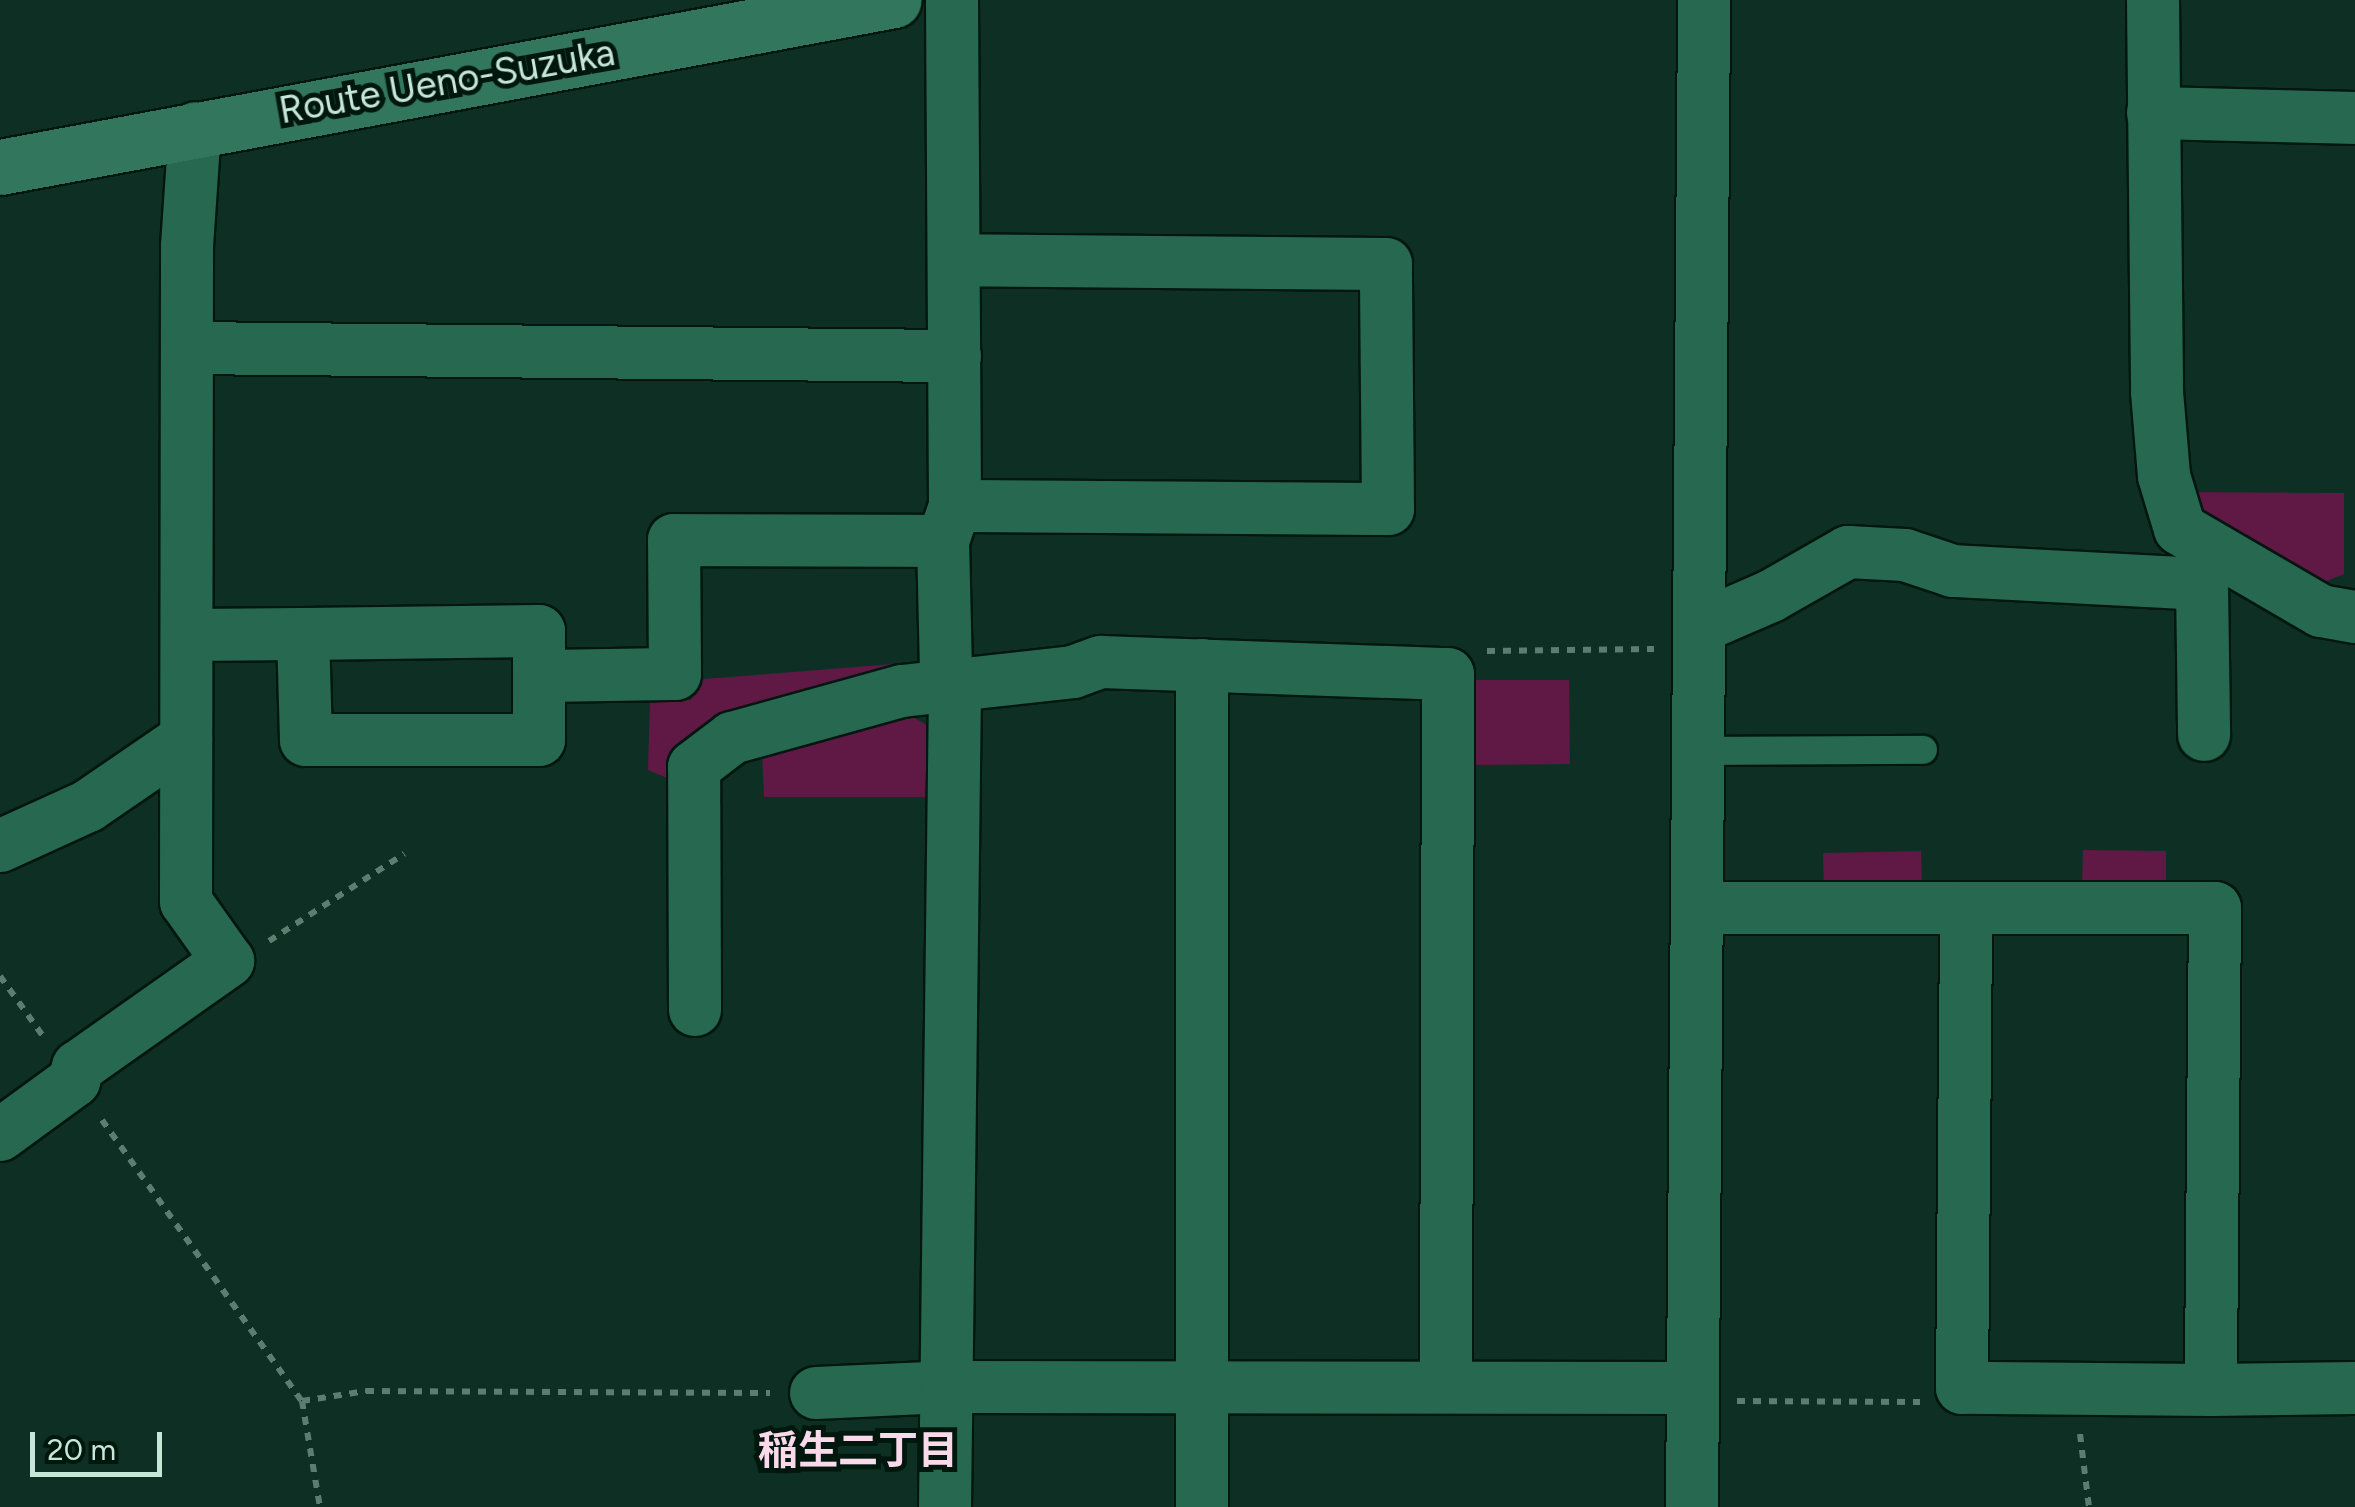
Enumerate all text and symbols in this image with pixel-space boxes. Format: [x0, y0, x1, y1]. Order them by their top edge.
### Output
street label: Route Ueno-Suzuka [276, 30, 618, 134]
scale bar [35, 1412, 168, 1474]
district label: 稲生二丁目 [758, 1426, 958, 1474]
text: 20 m [47, 1431, 116, 1468]

